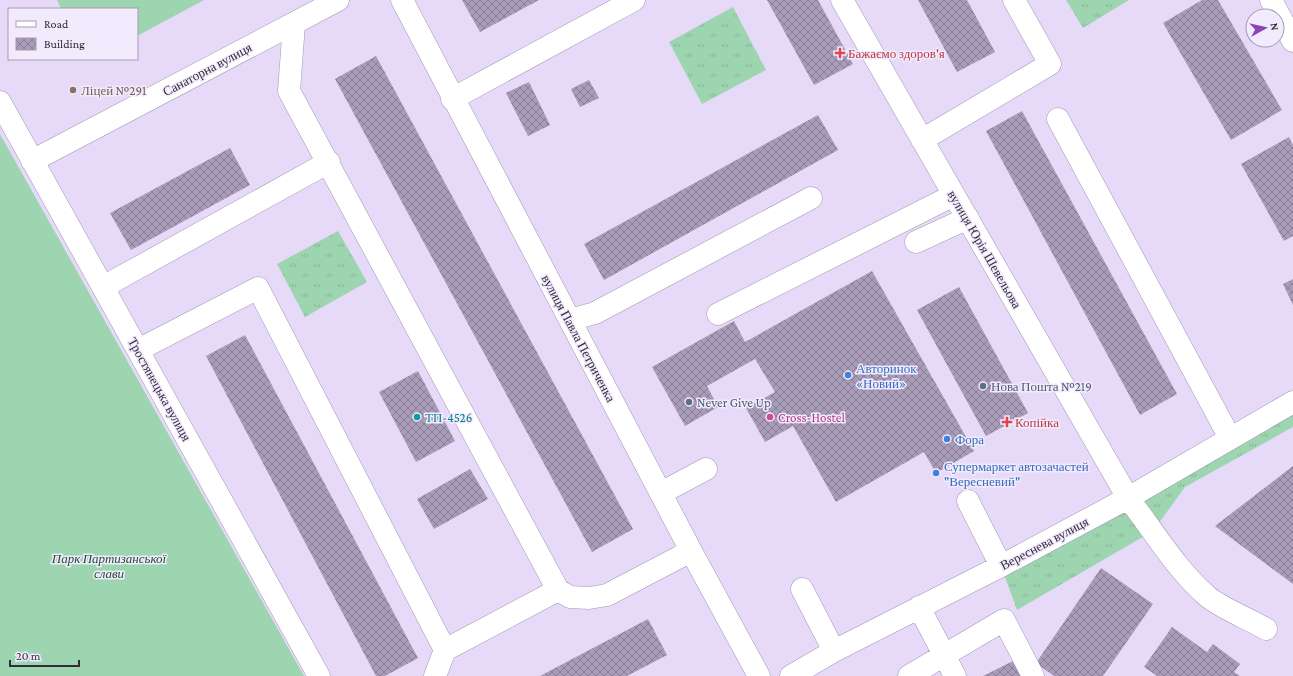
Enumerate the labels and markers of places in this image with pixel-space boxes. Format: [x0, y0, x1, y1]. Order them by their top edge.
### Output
place label: Бажаємо здоров'я [848, 46, 945, 61]
marker: Бажаємо здоров'я [835, 48, 845, 58]
place label: Ліцей №291 [81, 83, 146, 98]
marker: Ліцей №291 [68, 85, 78, 95]
place label: Авторинок «Новий» [856, 361, 917, 391]
marker: Авторинок «Новий» [843, 370, 853, 380]
place label: Нова Пошта №219 [991, 379, 1092, 394]
marker: Нова Пошта №219 [978, 381, 988, 391]
place label: Never Give Up [697, 395, 771, 410]
marker: Never Give Up [684, 397, 694, 407]
place label: ТП-4526 [425, 410, 472, 425]
place label: Cross-Hostel [778, 410, 845, 425]
marker: ТП-4526 [412, 412, 422, 422]
marker: Cross-Hostel [765, 412, 775, 422]
place label: Копійка [1015, 415, 1059, 430]
marker: Копійка [1002, 417, 1012, 427]
place label: Фора [955, 432, 984, 447]
marker: Фора [942, 434, 952, 444]
place label: Супермаркет автозачастей "Вересневий" [944, 459, 1089, 489]
marker: Супермаркет автозачастей "Вересневий" [931, 468, 941, 478]

